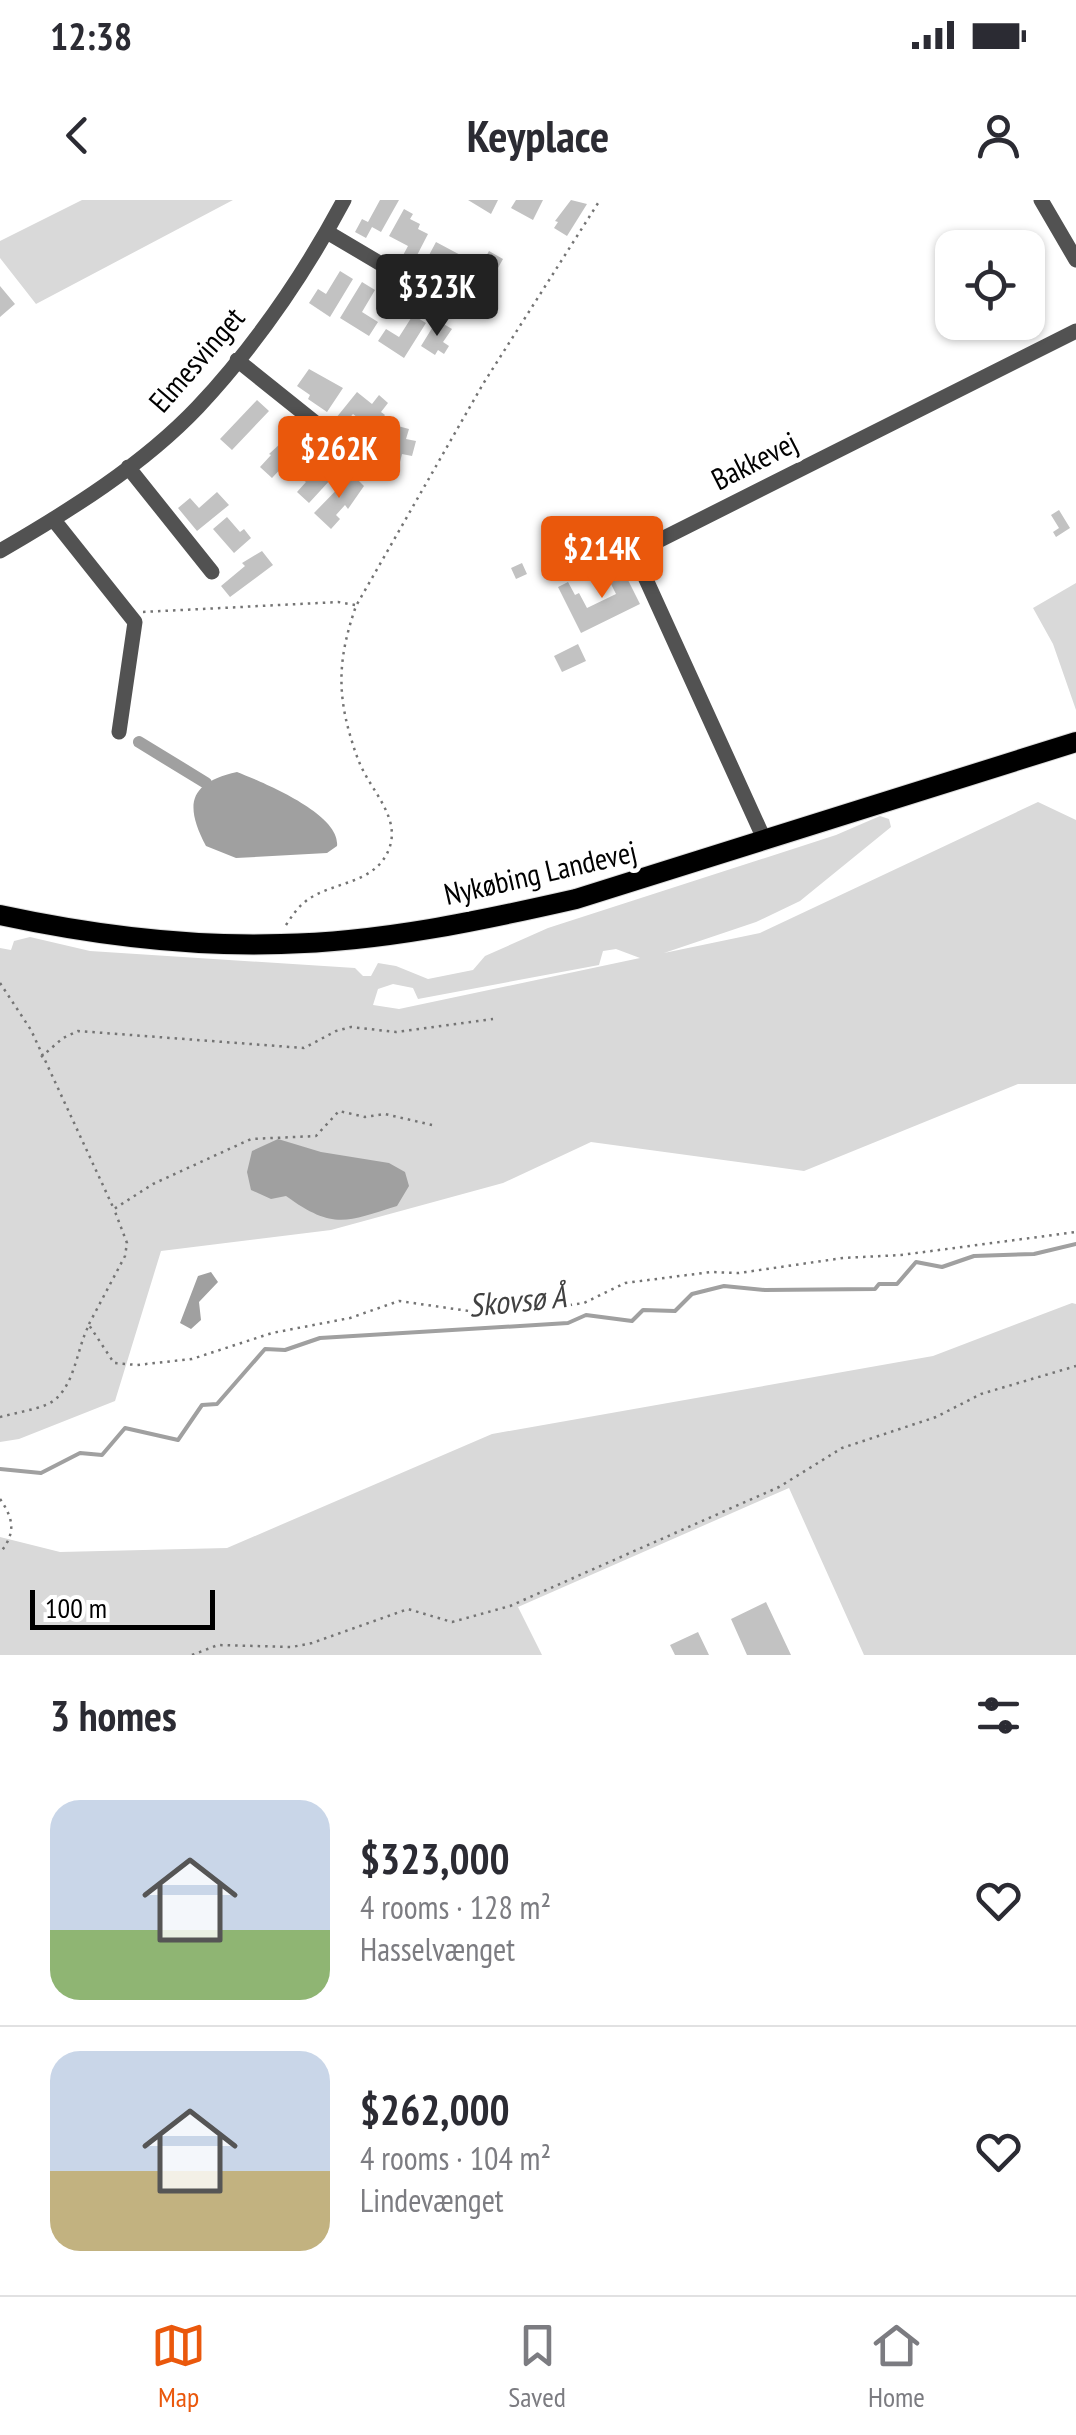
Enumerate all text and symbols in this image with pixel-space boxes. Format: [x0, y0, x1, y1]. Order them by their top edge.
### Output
text: 12:38 [50, 11, 132, 60]
text: Keyplace [467, 106, 609, 164]
icon: back [50, 108, 105, 163]
icon: person [971, 108, 1026, 163]
map controls [935, 230, 1045, 340]
button: locate [935, 230, 1045, 340]
pin: $323K [367, 254, 507, 339]
text: $323K [398, 265, 476, 307]
street label: Elmesvinget [140, 298, 253, 420]
pin: $262K [269, 416, 409, 501]
street label: Bakkevej [704, 422, 804, 498]
text: $262K [300, 427, 378, 469]
pin: $214K [532, 516, 672, 601]
text: $214K [563, 527, 641, 569]
street label: Nykøbing Landevej [440, 831, 640, 913]
water label: Skovsø Å [466, 1274, 570, 1326]
scale bar [30, 1585, 215, 1630]
text: 100 m [45, 1589, 107, 1626]
text: 3 homes [50, 1688, 177, 1743]
icon: filters [971, 1688, 1026, 1743]
text: $323,000 [360, 1831, 510, 1886]
icon: home [130, 1840, 250, 1960]
icon: heart [971, 1873, 1026, 1928]
text: 4 rooms · 128 m² [360, 1886, 551, 1928]
text: Hasselvænget [360, 1928, 515, 1970]
text: $262,000 [360, 2082, 510, 2137]
icon: home [130, 2091, 250, 2211]
icon: heart [971, 2124, 1026, 2179]
text: 4 rooms · 104 m² [360, 2137, 551, 2179]
text: Lindevænget [360, 2179, 504, 2221]
tab: Map [151, 2318, 206, 2415]
tab: Saved [508, 2318, 566, 2415]
tab: Home [868, 2318, 925, 2415]

